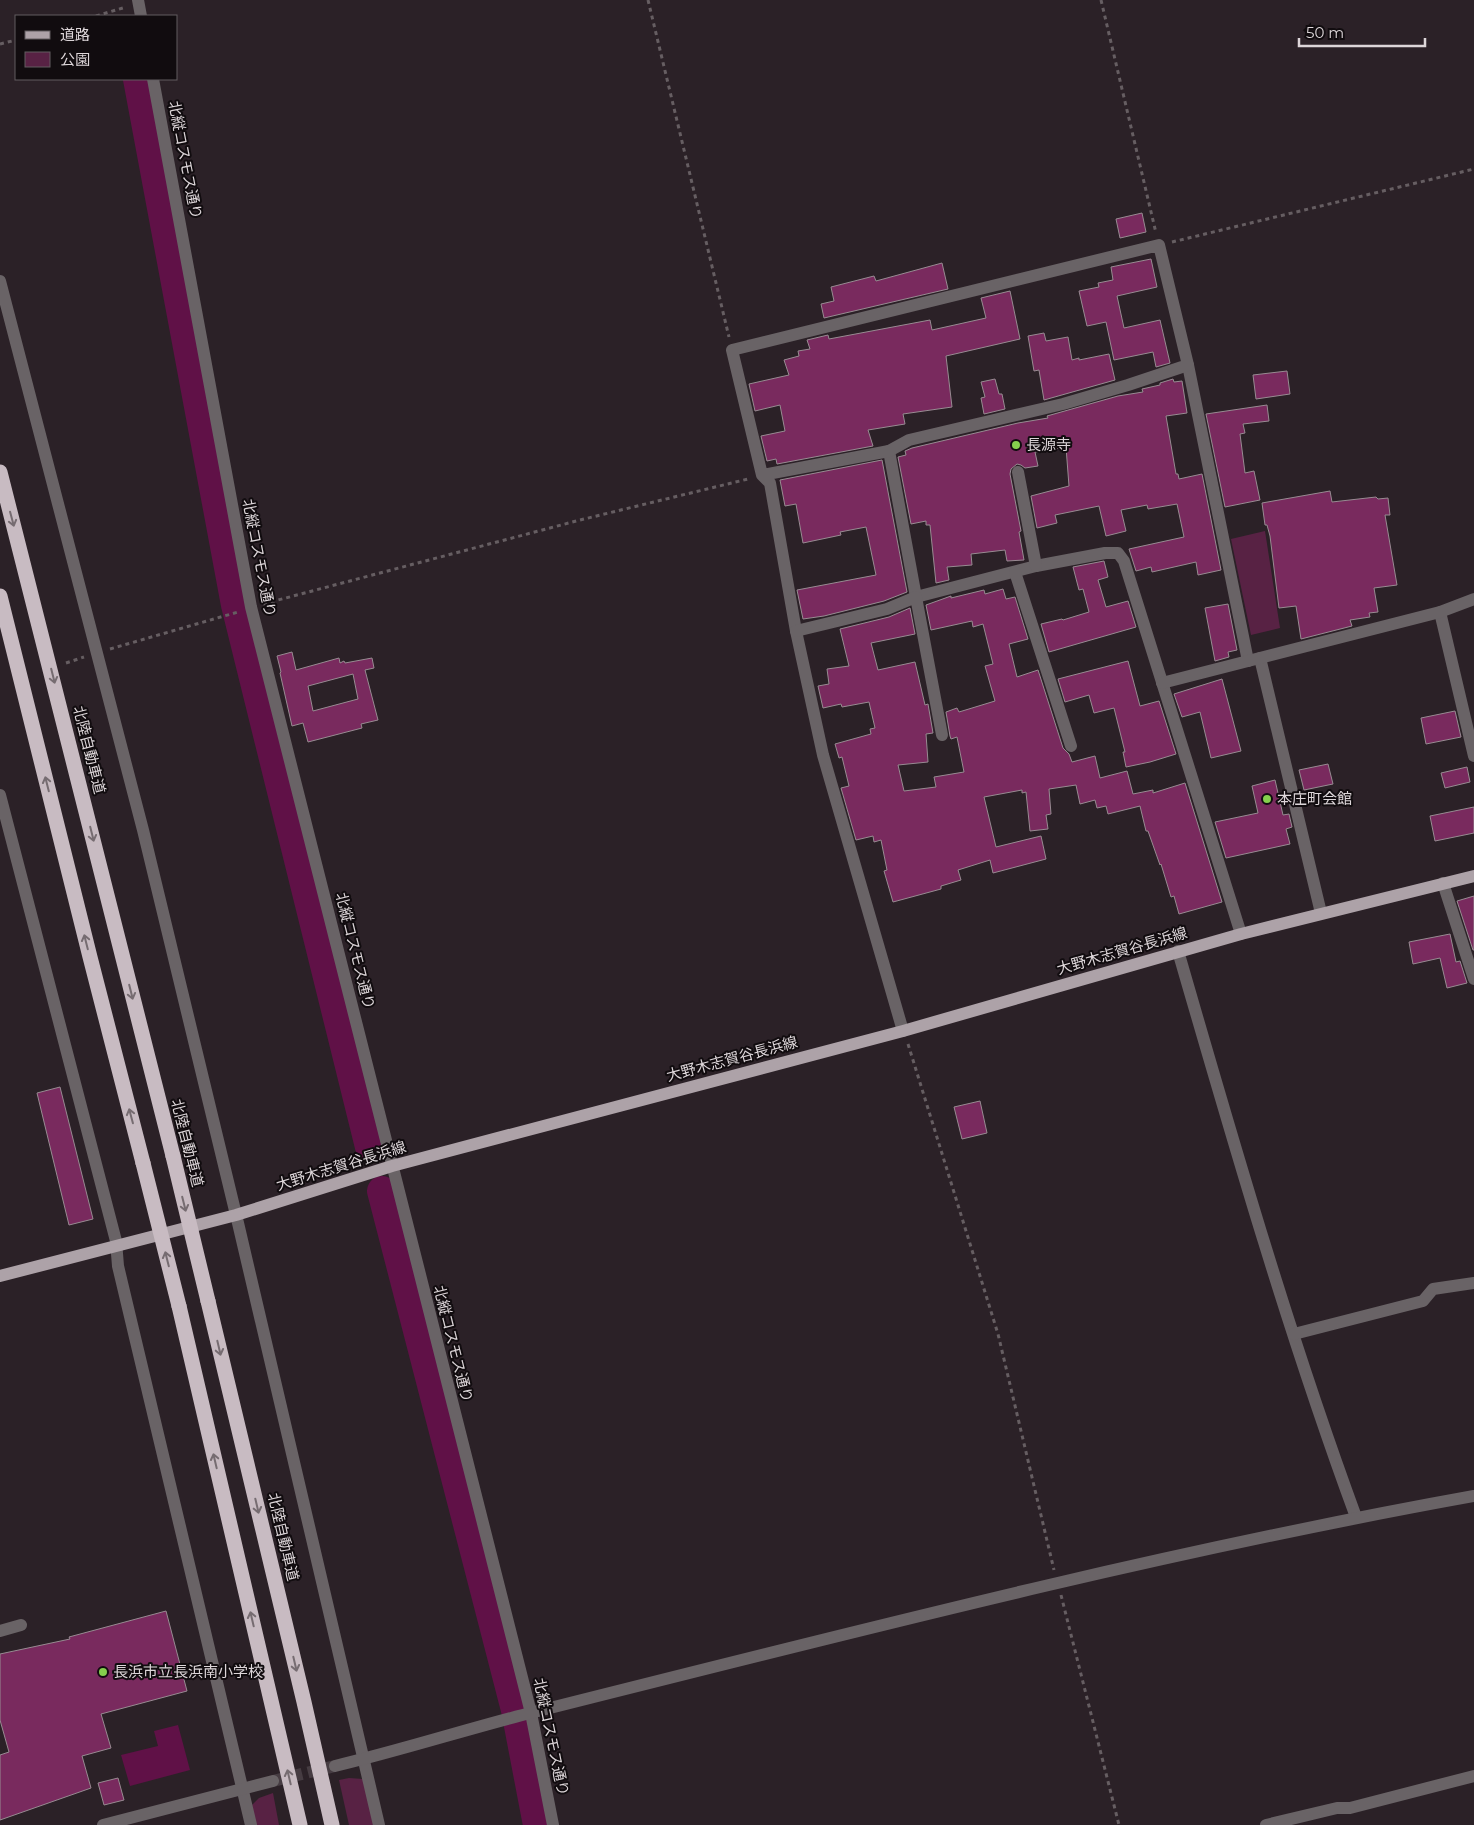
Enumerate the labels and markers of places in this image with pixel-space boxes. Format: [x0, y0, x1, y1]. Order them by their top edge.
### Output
place label: 長源寺 [1026, 435, 1071, 454]
marker: 長源寺 [1010, 439, 1022, 451]
place label: 本庄町会館 [1277, 789, 1352, 808]
marker: 本庄町会館 [1261, 793, 1273, 805]
place label: 長浜市立長浜南小学校 [113, 1662, 263, 1681]
marker: 長浜市立長浜南小学校 [97, 1666, 109, 1678]

